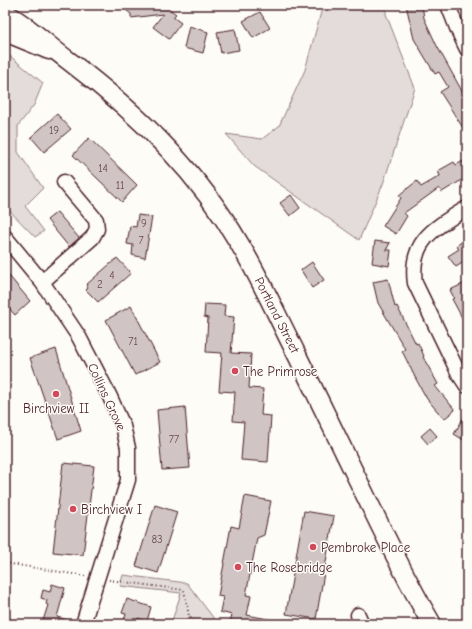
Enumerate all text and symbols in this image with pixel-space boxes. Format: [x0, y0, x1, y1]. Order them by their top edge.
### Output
house number: 19 [49, 124, 59, 137]
house number: 14 [98, 162, 108, 175]
house number: 11 [116, 179, 124, 192]
house number: 9 [141, 217, 147, 230]
house number: 7 [138, 234, 144, 247]
house number: 4 [109, 269, 115, 282]
street label: Portland Street [251, 275, 303, 357]
house number: 2 [97, 278, 103, 291]
house number: 71 [128, 335, 138, 348]
street label: Collins Grove [85, 361, 129, 434]
place label: The Primrose [243, 364, 318, 379]
marker: The Primrose [230, 366, 240, 376]
marker: Birchview II [51, 389, 61, 399]
place label: Birchview II [23, 401, 89, 416]
house number: 77 [169, 433, 179, 446]
place label: Birchview I [81, 502, 142, 517]
marker: Birchview I [68, 504, 78, 514]
house number: 83 [151, 533, 163, 546]
place label: Pembroke Place [321, 540, 411, 555]
marker: Pembroke Place [308, 542, 318, 552]
place label: The Rosebridge [246, 560, 333, 575]
marker: The Rosebridge [233, 562, 243, 572]

